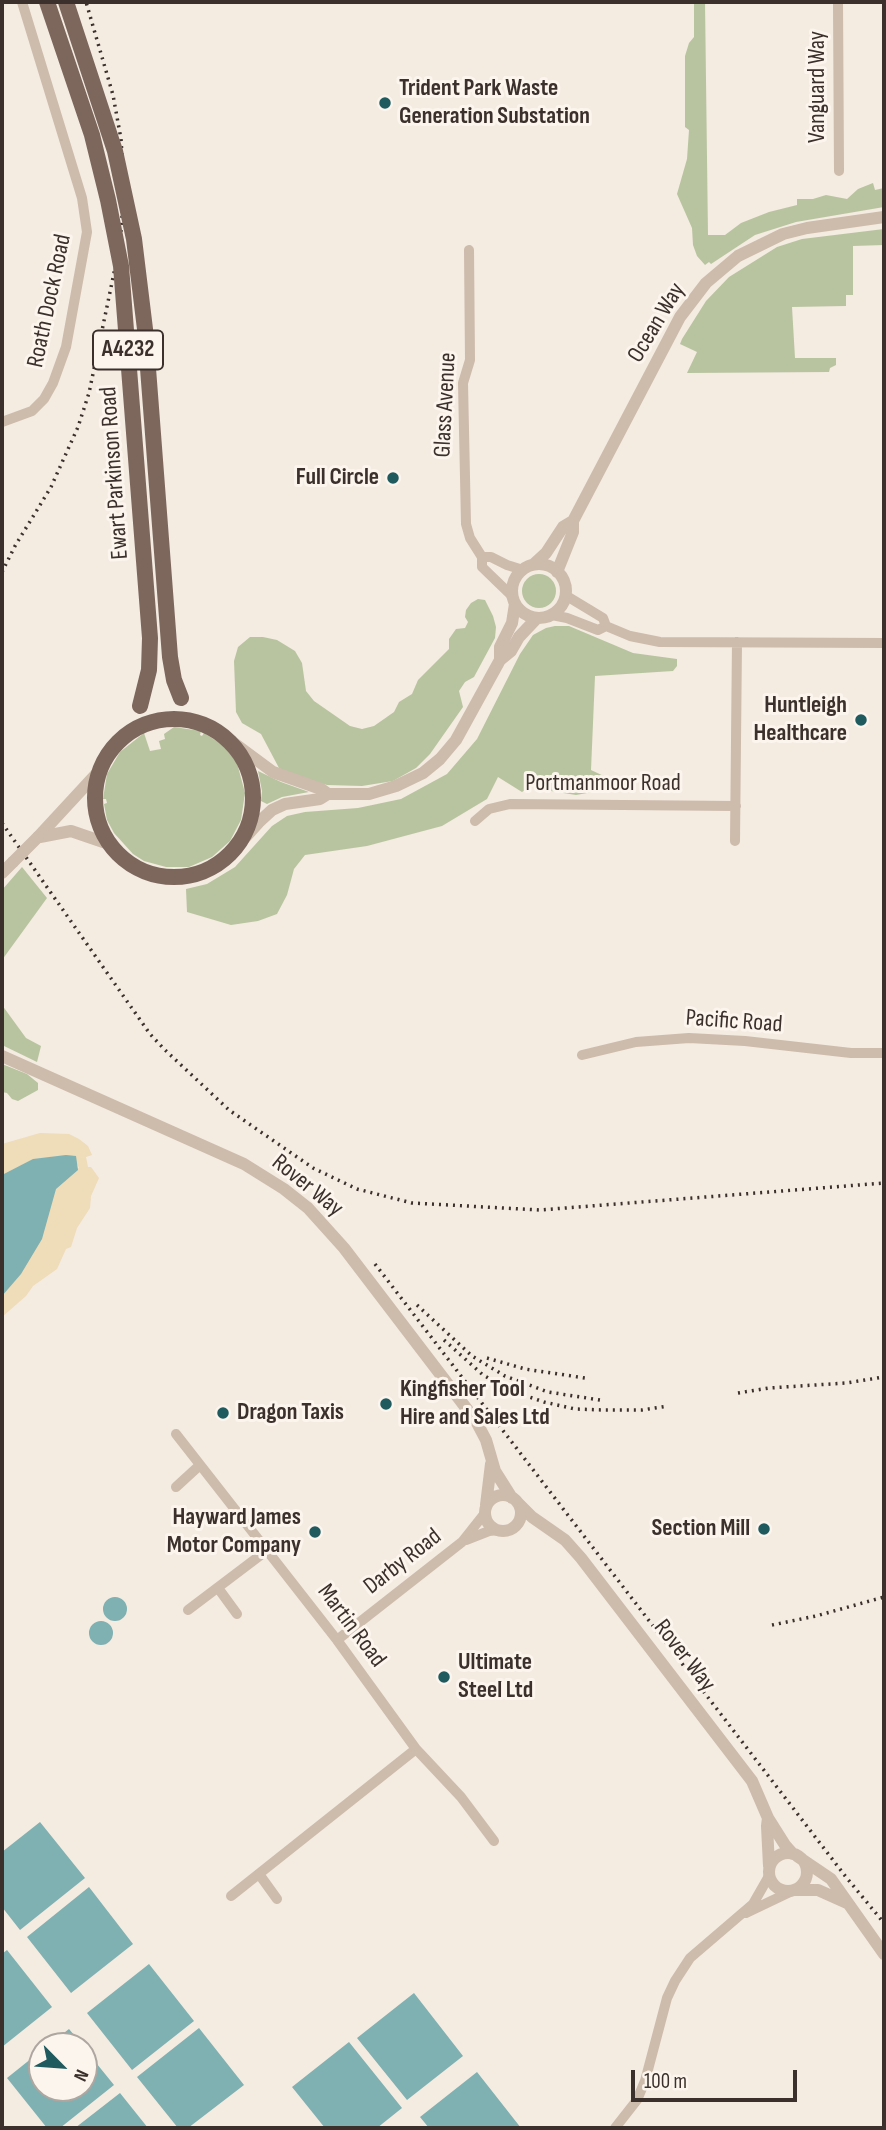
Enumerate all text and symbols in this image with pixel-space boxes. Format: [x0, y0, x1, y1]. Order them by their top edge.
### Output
street label: Vanguard Way [804, 31, 832, 143]
place label: Trident Park Waste Generation Substation [399, 75, 590, 131]
marker: Trident Park Waste Generation Substation [377, 95, 393, 111]
street label: Roath Dock Road [22, 232, 78, 370]
street label: Ocean Way [622, 278, 692, 368]
road number: A4232 [93, 330, 163, 370]
street label: Glass Avenue [429, 352, 463, 458]
street label: Ewart Parkinson Road [95, 386, 135, 560]
place label: Full Circle [296, 464, 379, 492]
marker: Full Circle [385, 470, 401, 486]
place label: Huntleigh Healthcare [754, 692, 847, 748]
marker: Huntleigh Healthcare [853, 712, 869, 728]
street label: Portmanmoor Road [525, 770, 681, 798]
street label: Pacific Road [685, 1004, 783, 1040]
street label: Rover Way [266, 1149, 348, 1223]
place label: Kingfisher Tool Hire and Sales Ltd [400, 1376, 550, 1432]
marker: Kingfisher Tool Hire and Sales Ltd [378, 1396, 394, 1412]
place label: Dragon Taxis [237, 1399, 344, 1427]
marker: Dragon Taxis [215, 1405, 231, 1421]
place label: Hayward James Motor Company [167, 1504, 301, 1560]
place label: Section Mill [651, 1515, 750, 1543]
marker: Section Mill [756, 1521, 772, 1537]
street label: Darby Road [358, 1523, 448, 1601]
marker: Hayward James Motor Company [307, 1524, 323, 1540]
street label: Martin Road [310, 1579, 392, 1673]
street label: Rover Way [647, 1614, 721, 1698]
place label: Ultimate Steel Ltd [458, 1649, 533, 1705]
marker: Ultimate Steel Ltd [436, 1669, 452, 1685]
north arrow [28, 2032, 98, 2102]
scale bar [634, 2056, 800, 2100]
text: N [68, 2066, 93, 2085]
text: 100 m [644, 2069, 687, 2094]

